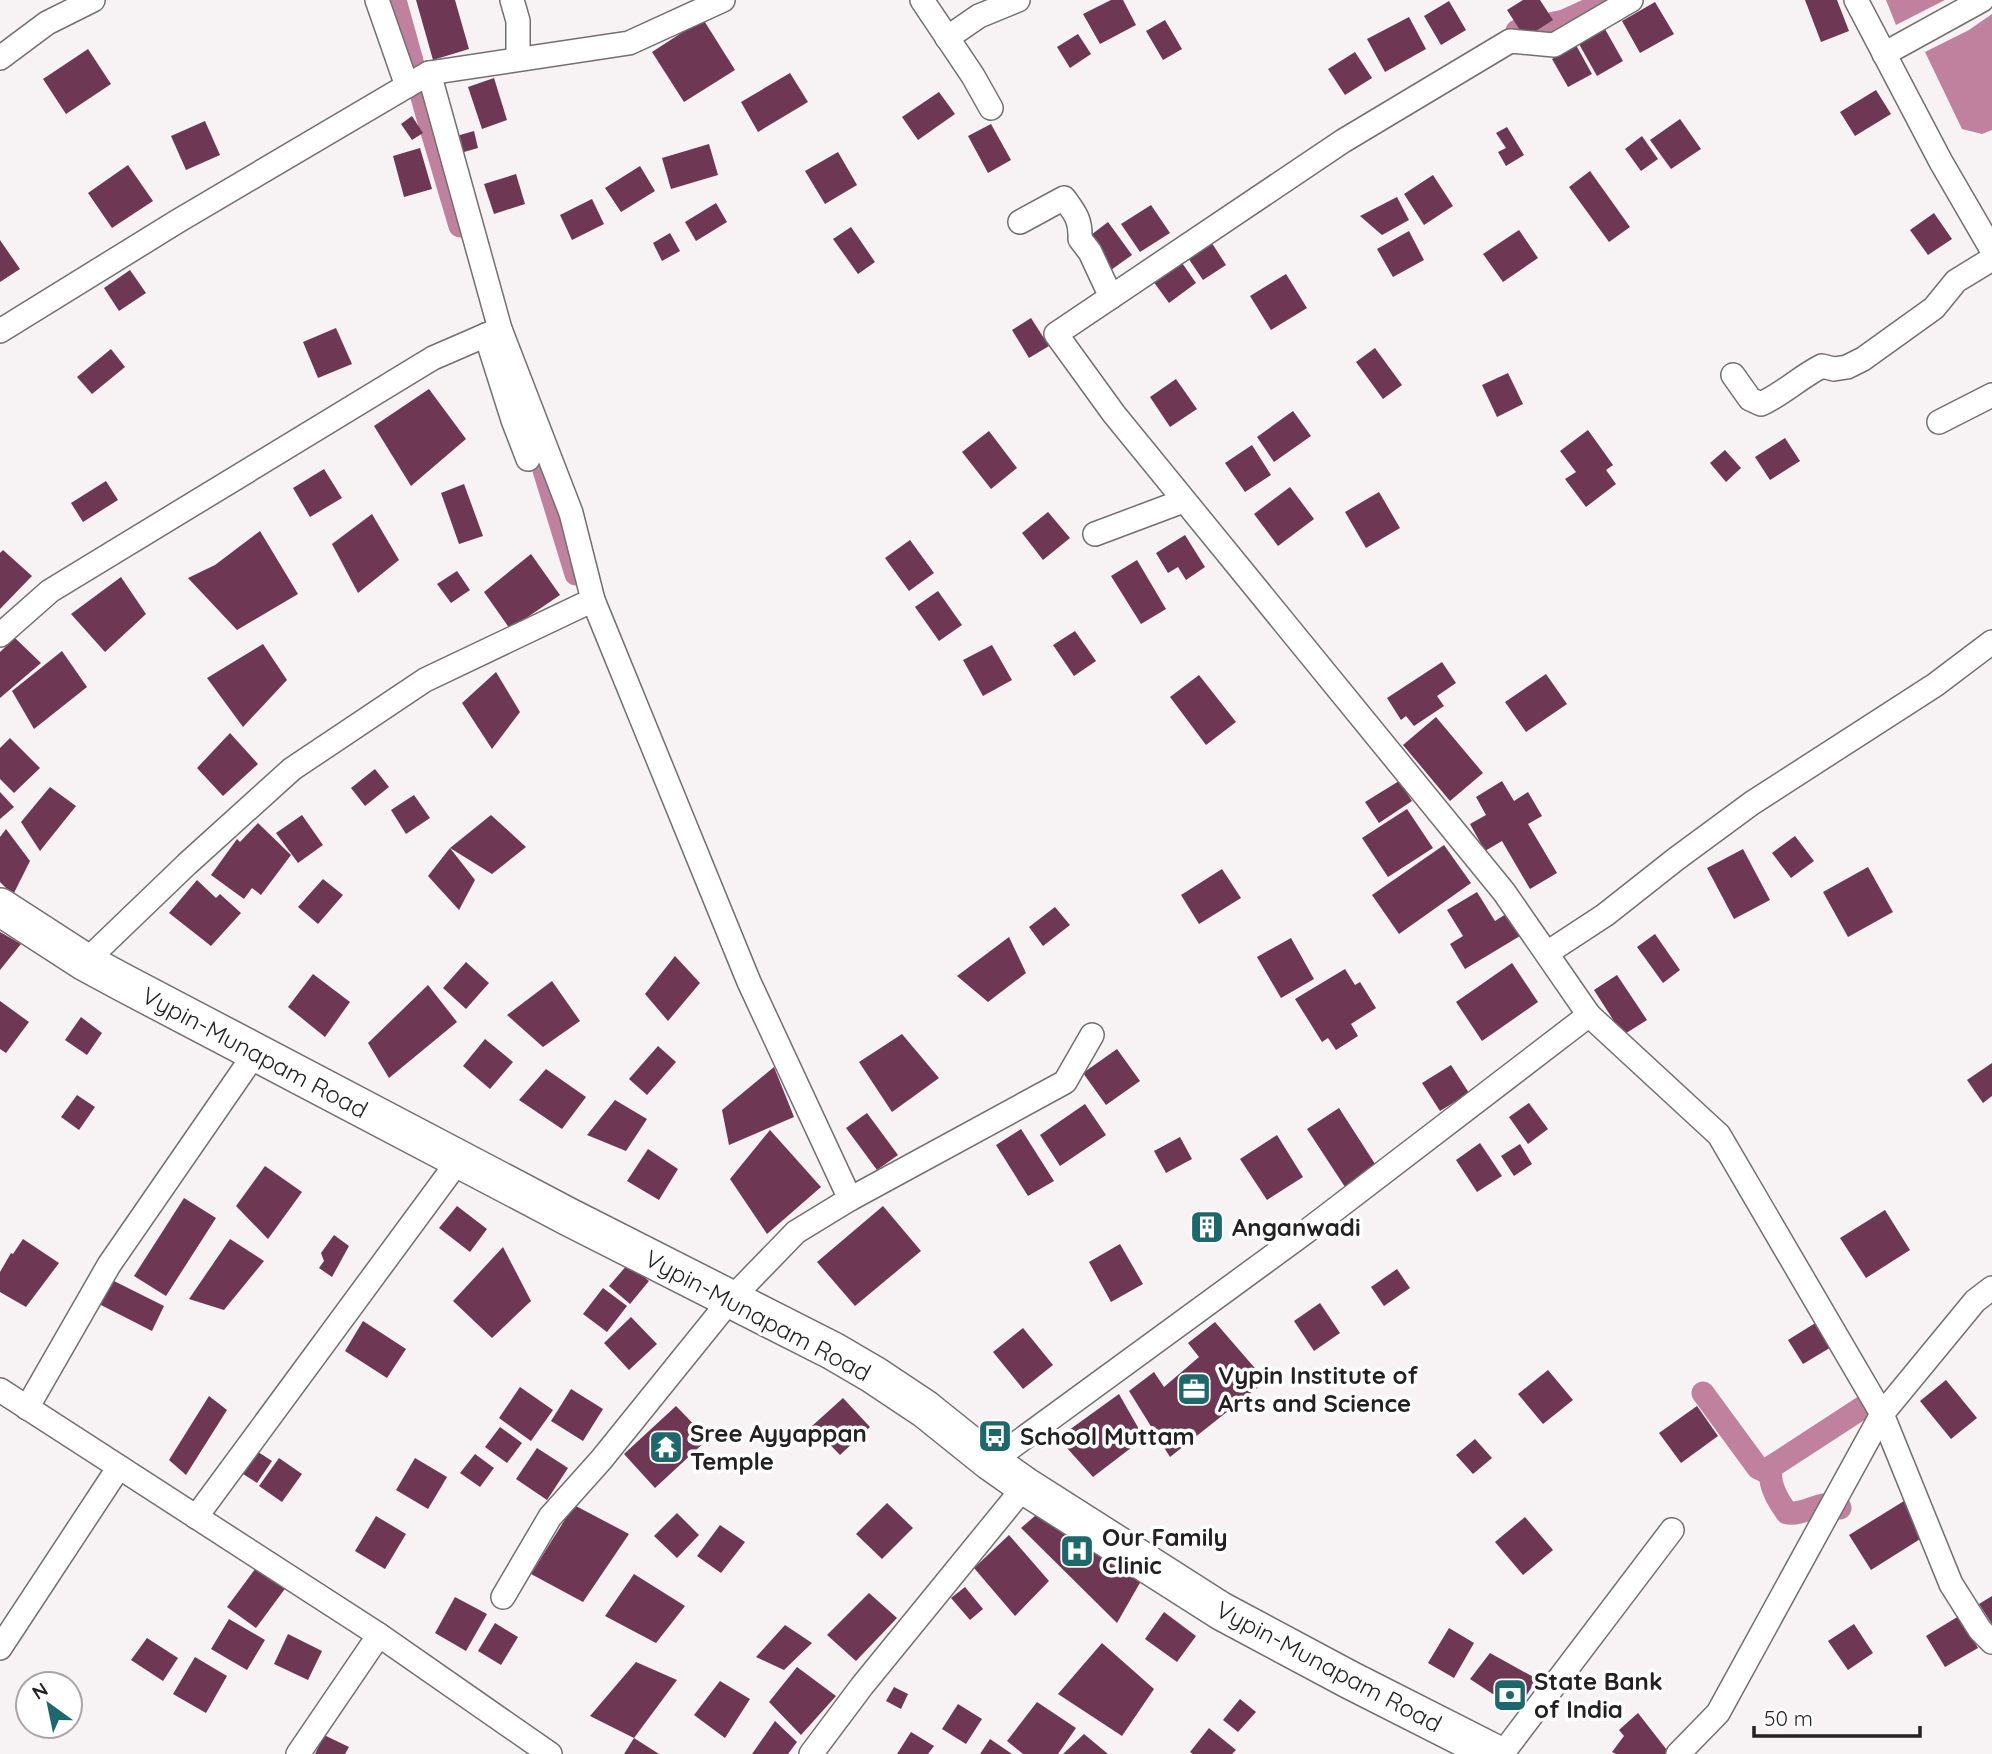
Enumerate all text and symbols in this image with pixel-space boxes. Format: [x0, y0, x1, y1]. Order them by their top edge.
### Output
street label: Vypin-Munapam Road [137, 980, 373, 1124]
building icon: Anganwadi [1188, 1208, 1226, 1246]
place label: Anganwadi [1232, 1212, 1361, 1242]
street label: Vypin-Munapam Road [640, 1243, 876, 1387]
place label: Vypin Institute of Arts and Science [1218, 1360, 1419, 1418]
office icon: Vypin Institute of Arts and Science [1175, 1370, 1213, 1408]
bus stop icon: School Muttam [976, 1417, 1014, 1455]
place label: Sree Ayyappan Temple [690, 1418, 867, 1476]
place label: School Muttam [1020, 1421, 1195, 1451]
temple icon: Sree Ayyappan Temple [647, 1428, 685, 1466]
place label: Our Family Clinic [1102, 1522, 1228, 1580]
hospital icon: Our Family Clinic [1058, 1532, 1096, 1570]
street label: Vypin-Munapam Road [1211, 1594, 1447, 1738]
place label: State Bank of India [1534, 1666, 1663, 1724]
north arrow [14, 1670, 84, 1740]
bank icon: State Bank of India [1491, 1676, 1529, 1714]
text: N [27, 1677, 52, 1705]
scale bar [1754, 1694, 1920, 1738]
text: 50 m [1764, 1705, 1813, 1731]

